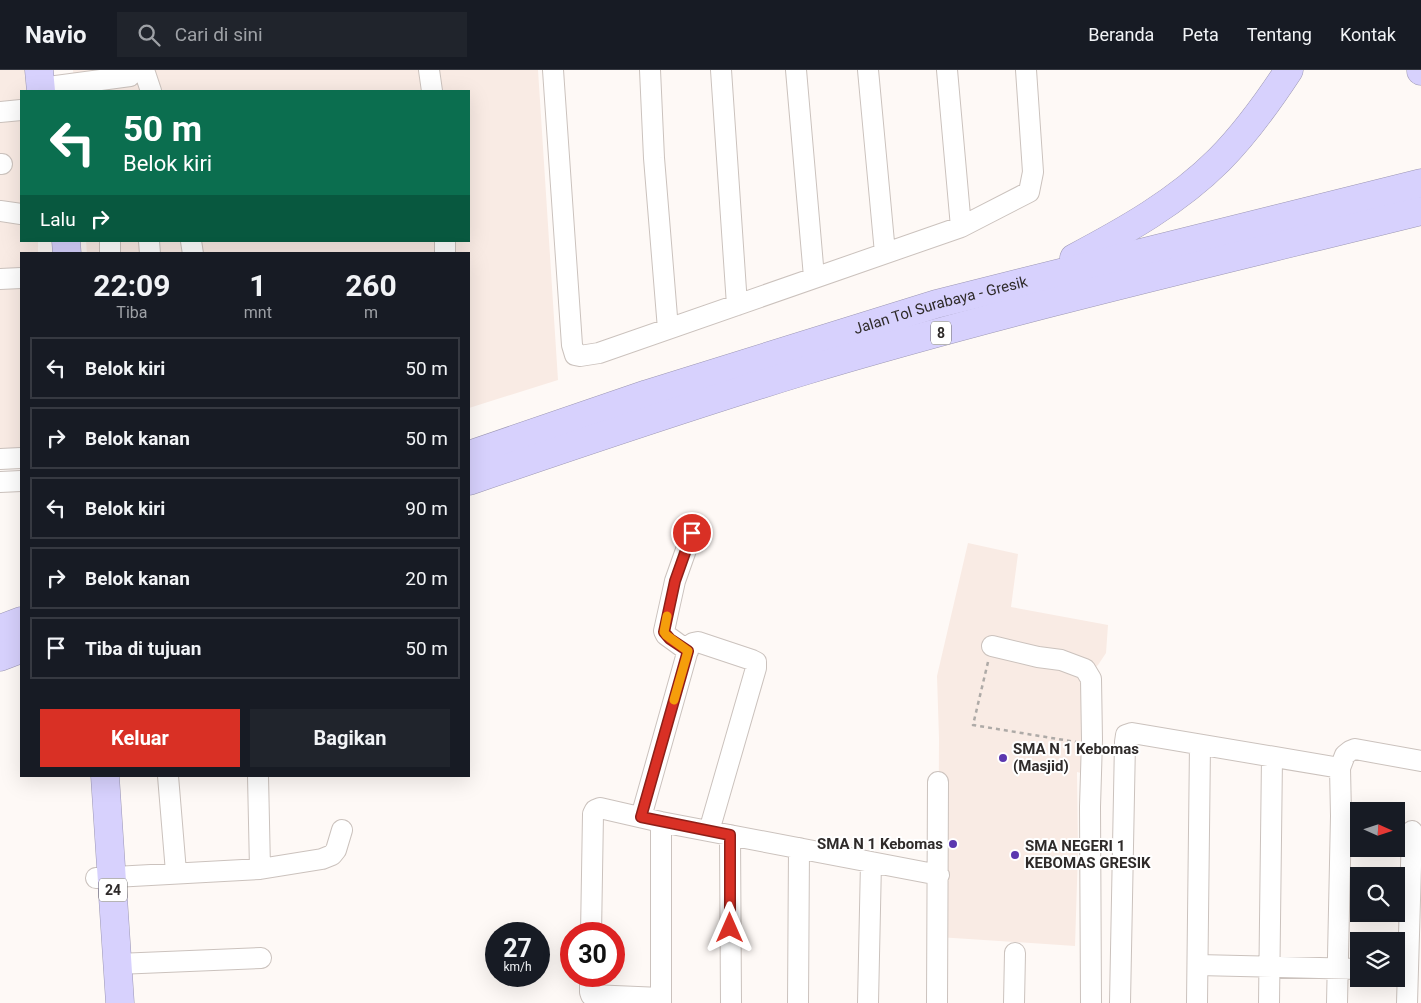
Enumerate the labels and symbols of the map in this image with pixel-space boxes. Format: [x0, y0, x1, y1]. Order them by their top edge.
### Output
street label: Jalan Tol Surabaya - Gresik [851, 272, 1030, 338]
road number: 8 [931, 322, 951, 344]
pin [671, 512, 713, 554]
place label: SMA N 1 Kebomas (Masjid) [1013, 740, 1139, 775]
marker: SMA N 1 Kebomas (Masjid) [997, 752, 1009, 764]
north arrow [1350, 802, 1405, 858]
place label: SMA N 1 Kebomas [817, 835, 943, 853]
place label: SMA NEGERI 1 KEBOMAS GRESIK [1025, 837, 1151, 872]
marker: SMA N 1 Kebomas [947, 838, 959, 850]
marker: SMA NEGERI 1 KEBOMAS GRESIK [1009, 849, 1021, 861]
road number: 24 [99, 878, 127, 902]
position arrow [703, 901, 755, 953]
speed limit sign: 30 [560, 922, 625, 987]

